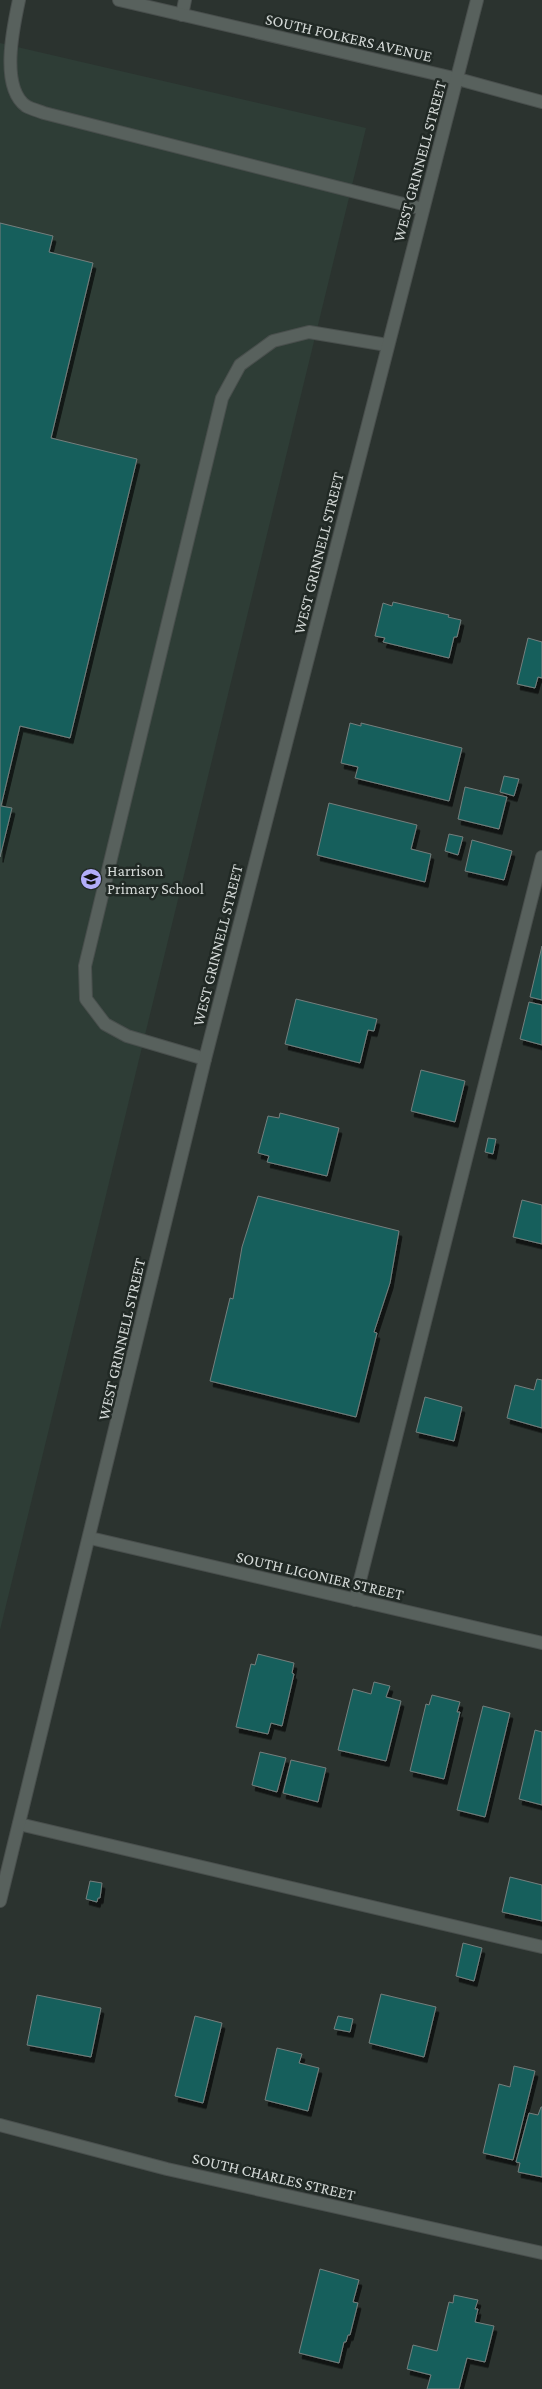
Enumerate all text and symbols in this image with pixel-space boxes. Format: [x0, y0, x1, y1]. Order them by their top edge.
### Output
street label: SOUTH FOLKERS AVENUE [264, 10, 434, 65]
street label: WEST GRINNELL STREET [390, 78, 449, 244]
street label: WEST GRINNELL STREET [290, 470, 347, 636]
place label: Harrison Primary School [107, 862, 204, 898]
street label: WEST GRINNELL STREET [189, 862, 246, 1028]
school or university icon: Harrison Primary School [79, 867, 103, 891]
street label: WEST GRINNELL STREET [95, 1256, 149, 1422]
street label: SOUTH LIGONIER STREET [234, 1548, 406, 1603]
street label: SOUTH CHARLES STREET [191, 2149, 357, 2204]

